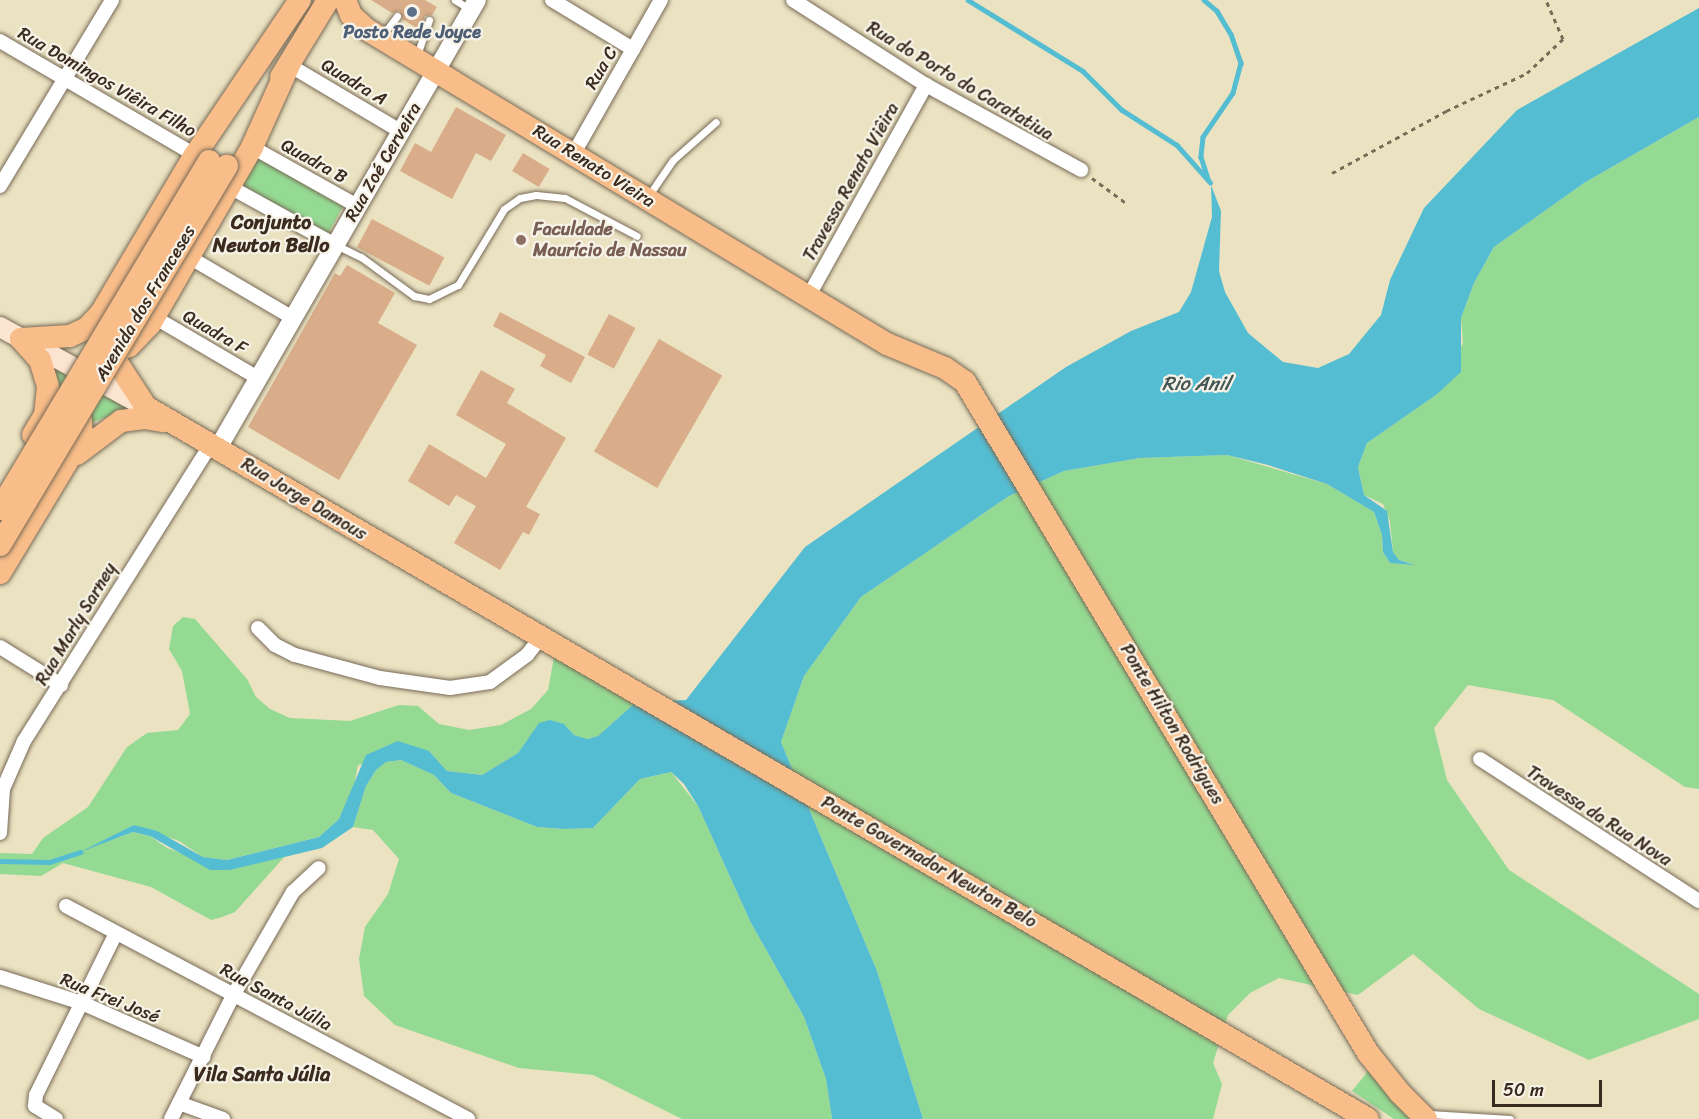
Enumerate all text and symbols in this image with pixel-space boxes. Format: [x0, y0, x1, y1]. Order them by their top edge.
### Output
marker: Posto Rede Joyce [405, 5, 419, 19]
street label: Rua do Porto do Caratatiua [862, 16, 1058, 146]
place label: Posto Rede Joyce [343, 21, 481, 43]
street label: Rua Domingos Viêira Filho [14, 22, 200, 142]
street label: Rua C [580, 43, 622, 93]
street label: Quadra A [317, 54, 391, 110]
street label: Rua Zoé Cerveira [340, 99, 426, 225]
street label: Travessa Renato Viêira [798, 99, 904, 265]
street label: Rua Renato Vieira [529, 119, 659, 213]
street label: Quadra B [277, 134, 351, 188]
district label: Conjunto Newton Bello [212, 211, 330, 258]
place label: Faculdade Maurício de Nassau [533, 219, 687, 262]
street label: Avenida dos Franceses [90, 221, 200, 385]
marker: Faculdade Maurício de Nassau [514, 233, 528, 247]
street label: Quadra F [179, 305, 251, 359]
water label: Rio Anil [1162, 371, 1230, 395]
street label: Rua Jorge Damous [237, 453, 371, 545]
street label: Rua Marly Sarney [31, 558, 121, 690]
street label: Ponte Hilton Rodrigues [1115, 640, 1229, 808]
street label: Travessa da Rua Nova [1523, 761, 1675, 871]
street label: Ponte Governador Newton Belo [817, 791, 1041, 933]
street label: Rua Santa Júlia [217, 959, 335, 1035]
street label: Rua Frei José [57, 968, 163, 1028]
district label: Vila Santa Júlia [193, 1062, 331, 1086]
scale bar [1495, 1068, 1604, 1106]
text: 50 m [1503, 1074, 1544, 1106]

